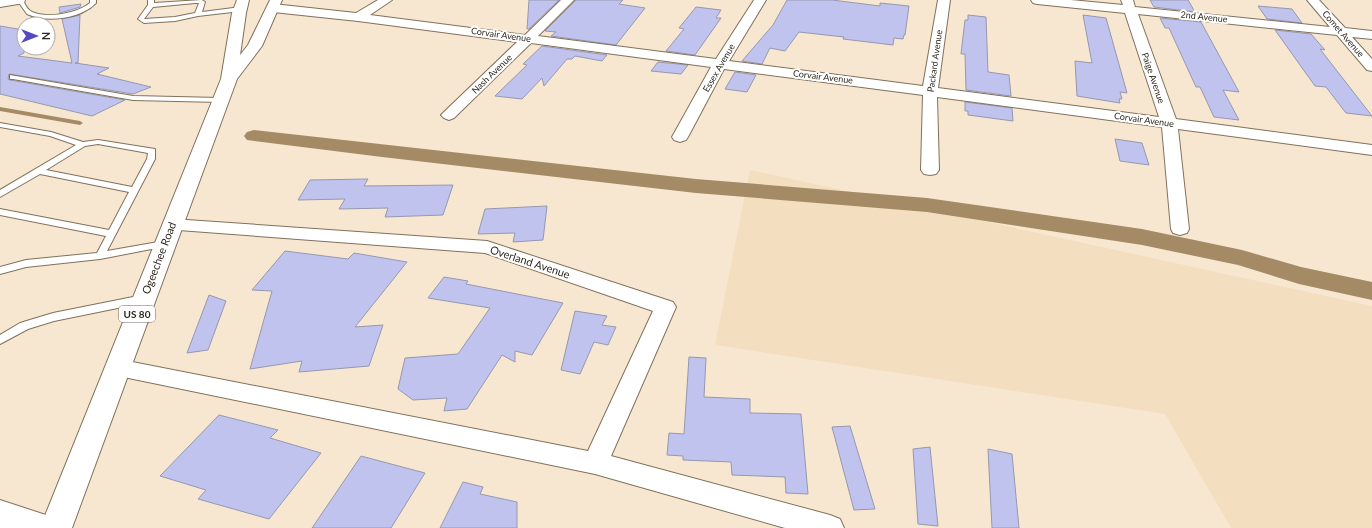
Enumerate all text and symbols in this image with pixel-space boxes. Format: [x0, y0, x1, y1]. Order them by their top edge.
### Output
street label: Comet Avenue [1320, 8, 1367, 59]
street label: 2nd Avenue [1180, 9, 1228, 24]
north arrow [16, 16, 56, 56]
street label: Corvair Avenue [470, 25, 532, 44]
street label: Packard Avenue [925, 29, 944, 93]
text: N [40, 32, 53, 40]
street label: Essex Avenue [700, 41, 737, 94]
street label: Nash Avenue [469, 51, 514, 96]
street label: Paige Avenue [1140, 51, 1167, 105]
street label: Corvair Avenue [792, 67, 854, 86]
street label: Corvair Avenue [1113, 110, 1175, 129]
street label: Ogeechee Road [139, 220, 178, 296]
street label: Overland Avenue [489, 242, 572, 281]
road number: US 80 [119, 306, 155, 322]

